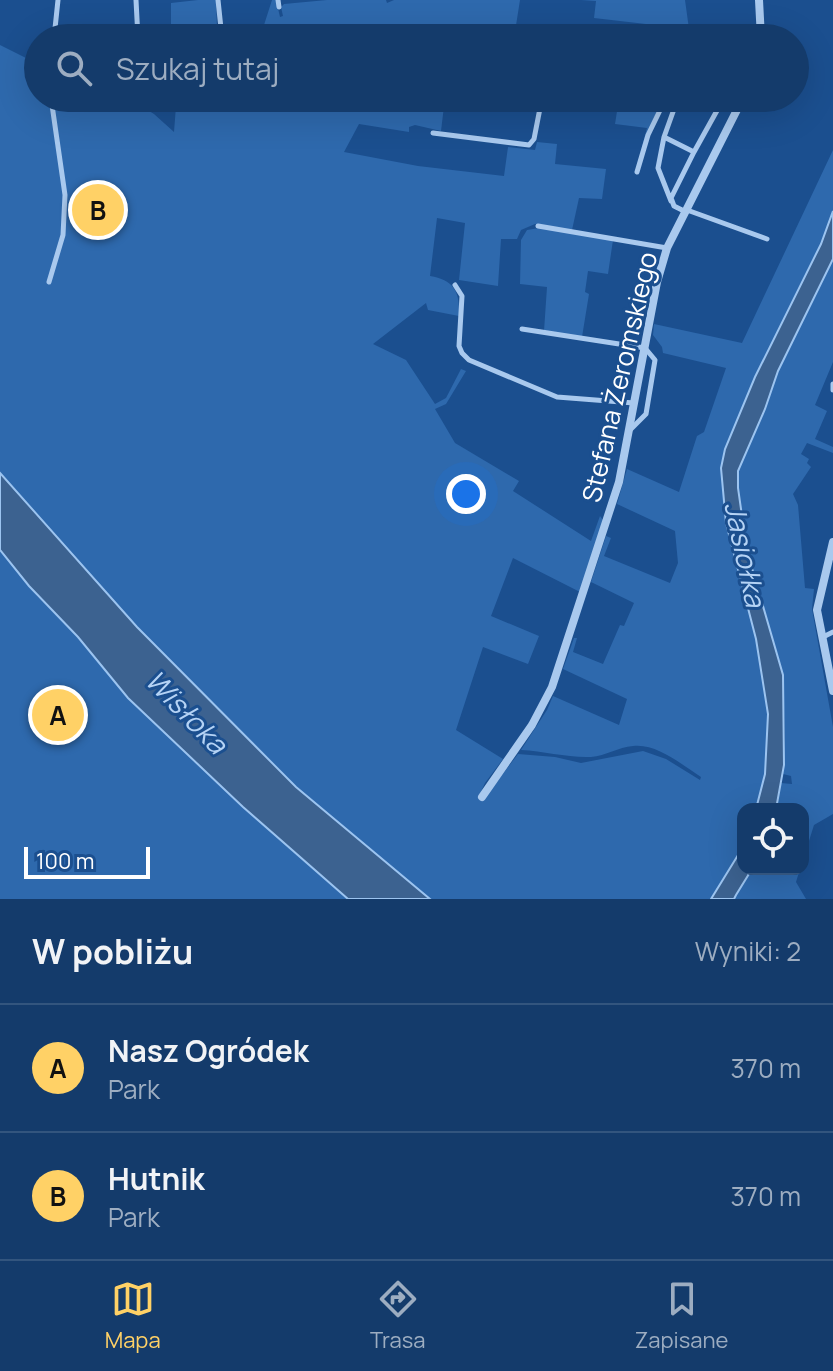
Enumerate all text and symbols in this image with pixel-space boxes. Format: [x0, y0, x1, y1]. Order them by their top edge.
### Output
search box [24, 24, 809, 112]
icon: search [52, 46, 96, 90]
text: Szukaj tutaj [116, 48, 279, 89]
pin: B [72, 180, 124, 240]
street label: Stefana Żeromskiego [573, 248, 665, 506]
your location [446, 474, 486, 514]
water label: Jasiołka [716, 498, 776, 611]
water label: Wisłoka [138, 661, 237, 762]
pin: A [32, 685, 84, 745]
map controls [737, 803, 809, 875]
button: locate [737, 803, 809, 875]
scale bar [24, 843, 150, 879]
text: 100 m [36, 846, 94, 876]
text: W pobliżu [32, 928, 193, 974]
text: Wyniki: 2 [695, 933, 801, 969]
text: Nasz Ogródek [108, 1030, 309, 1071]
text: A [49, 1050, 67, 1086]
text: 370 m [730, 1050, 801, 1086]
text: Park [108, 1071, 160, 1107]
text: Hutnik [108, 1158, 205, 1199]
text: B [50, 1178, 66, 1214]
text: 370 m [730, 1178, 801, 1214]
text: Park [108, 1199, 160, 1235]
tab: Mapa [105, 1277, 161, 1355]
tab: Trasa [370, 1277, 425, 1355]
tab: Zapisane [635, 1277, 728, 1355]

